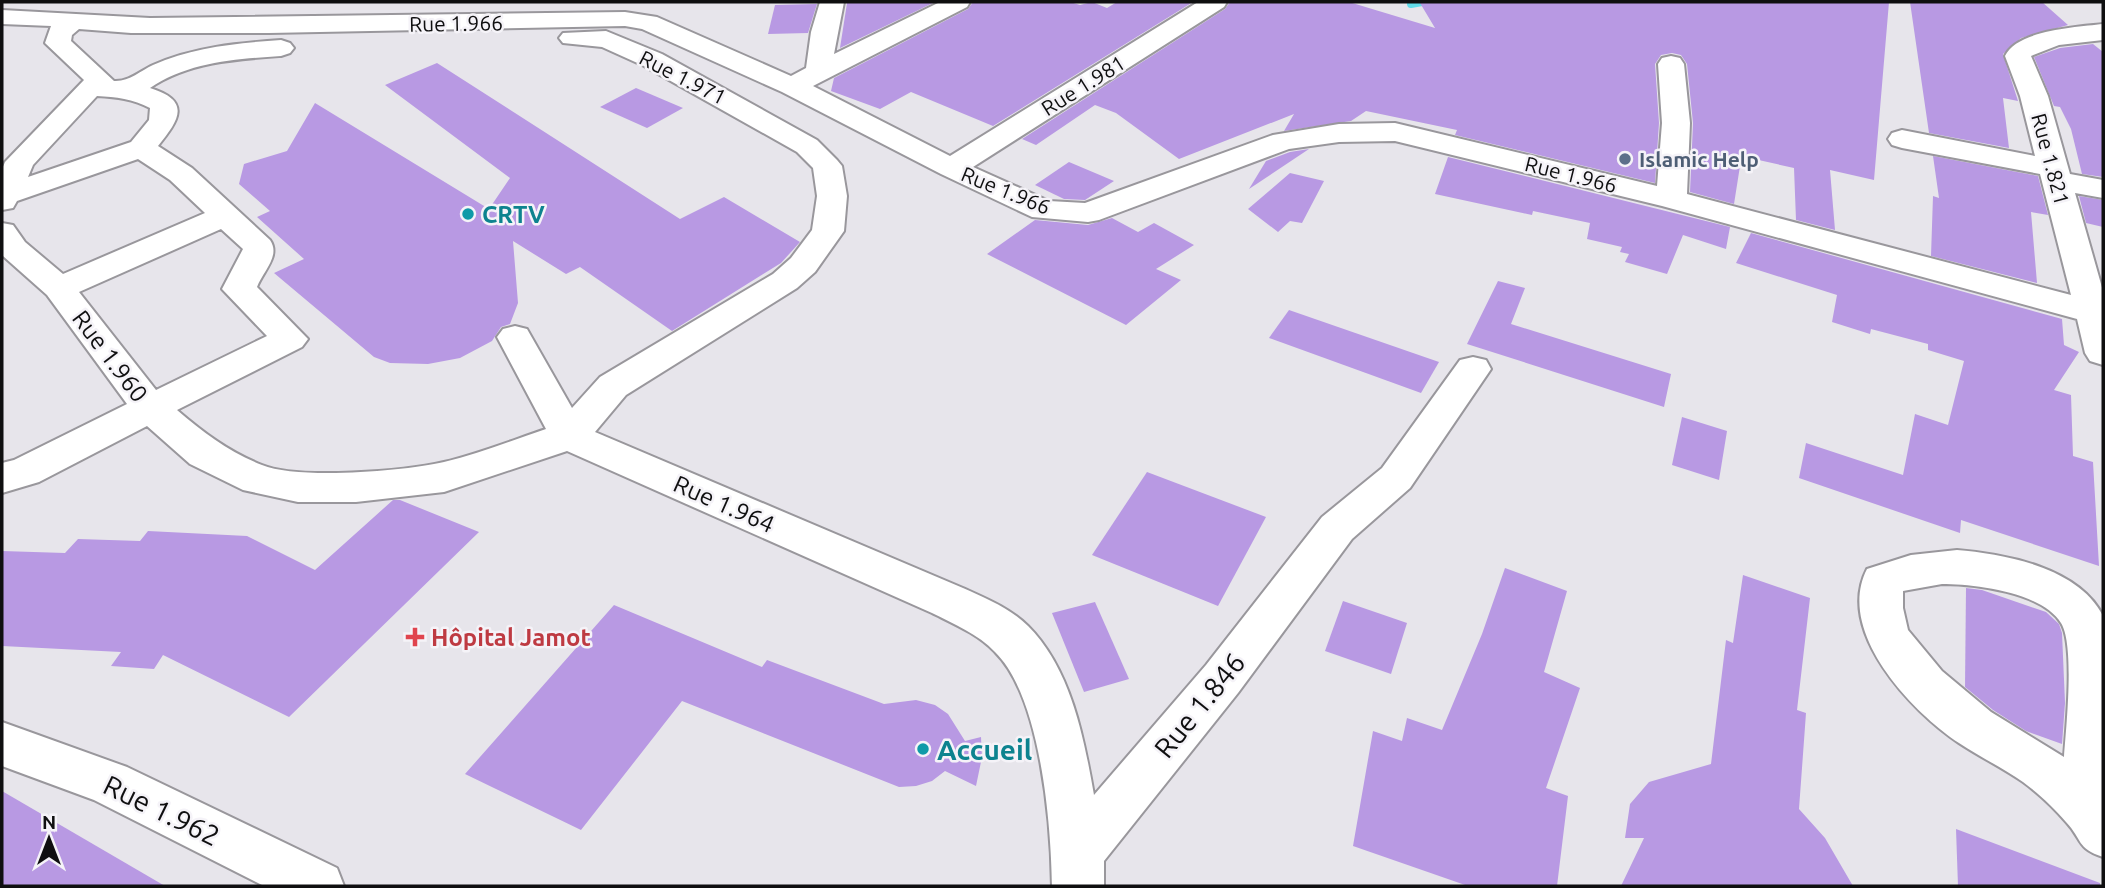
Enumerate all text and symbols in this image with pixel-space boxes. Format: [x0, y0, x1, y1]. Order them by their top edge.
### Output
street label: Rue 1.966 [409, 10, 503, 36]
street label: Rue 1.971 [636, 45, 730, 109]
street label: Rue 1.981 [1037, 50, 1129, 120]
street label: Rue 1.821 [2027, 110, 2075, 208]
place label: Islamic Help [1639, 147, 1759, 171]
street label: Rue 1.966 [1522, 151, 1620, 197]
marker: Islamic Help [1617, 151, 1633, 167]
street label: Rue 1.966 [958, 161, 1054, 219]
place label: CRTV [482, 201, 545, 228]
marker: CRTV [460, 206, 476, 222]
street label: Rue 1.960 [67, 305, 153, 407]
street label: Rue 1.964 [669, 470, 779, 538]
place label: Hôpital Jamot [431, 624, 591, 651]
marker: Hôpital Jamot [405, 627, 425, 647]
street label: Rue 1.846 [1148, 647, 1250, 763]
place label: Accueil [937, 734, 1032, 765]
marker: Accueil [915, 741, 931, 757]
street label: Rue 1.962 [99, 769, 225, 851]
north arrow [14, 804, 84, 874]
text: N [42, 811, 56, 833]

